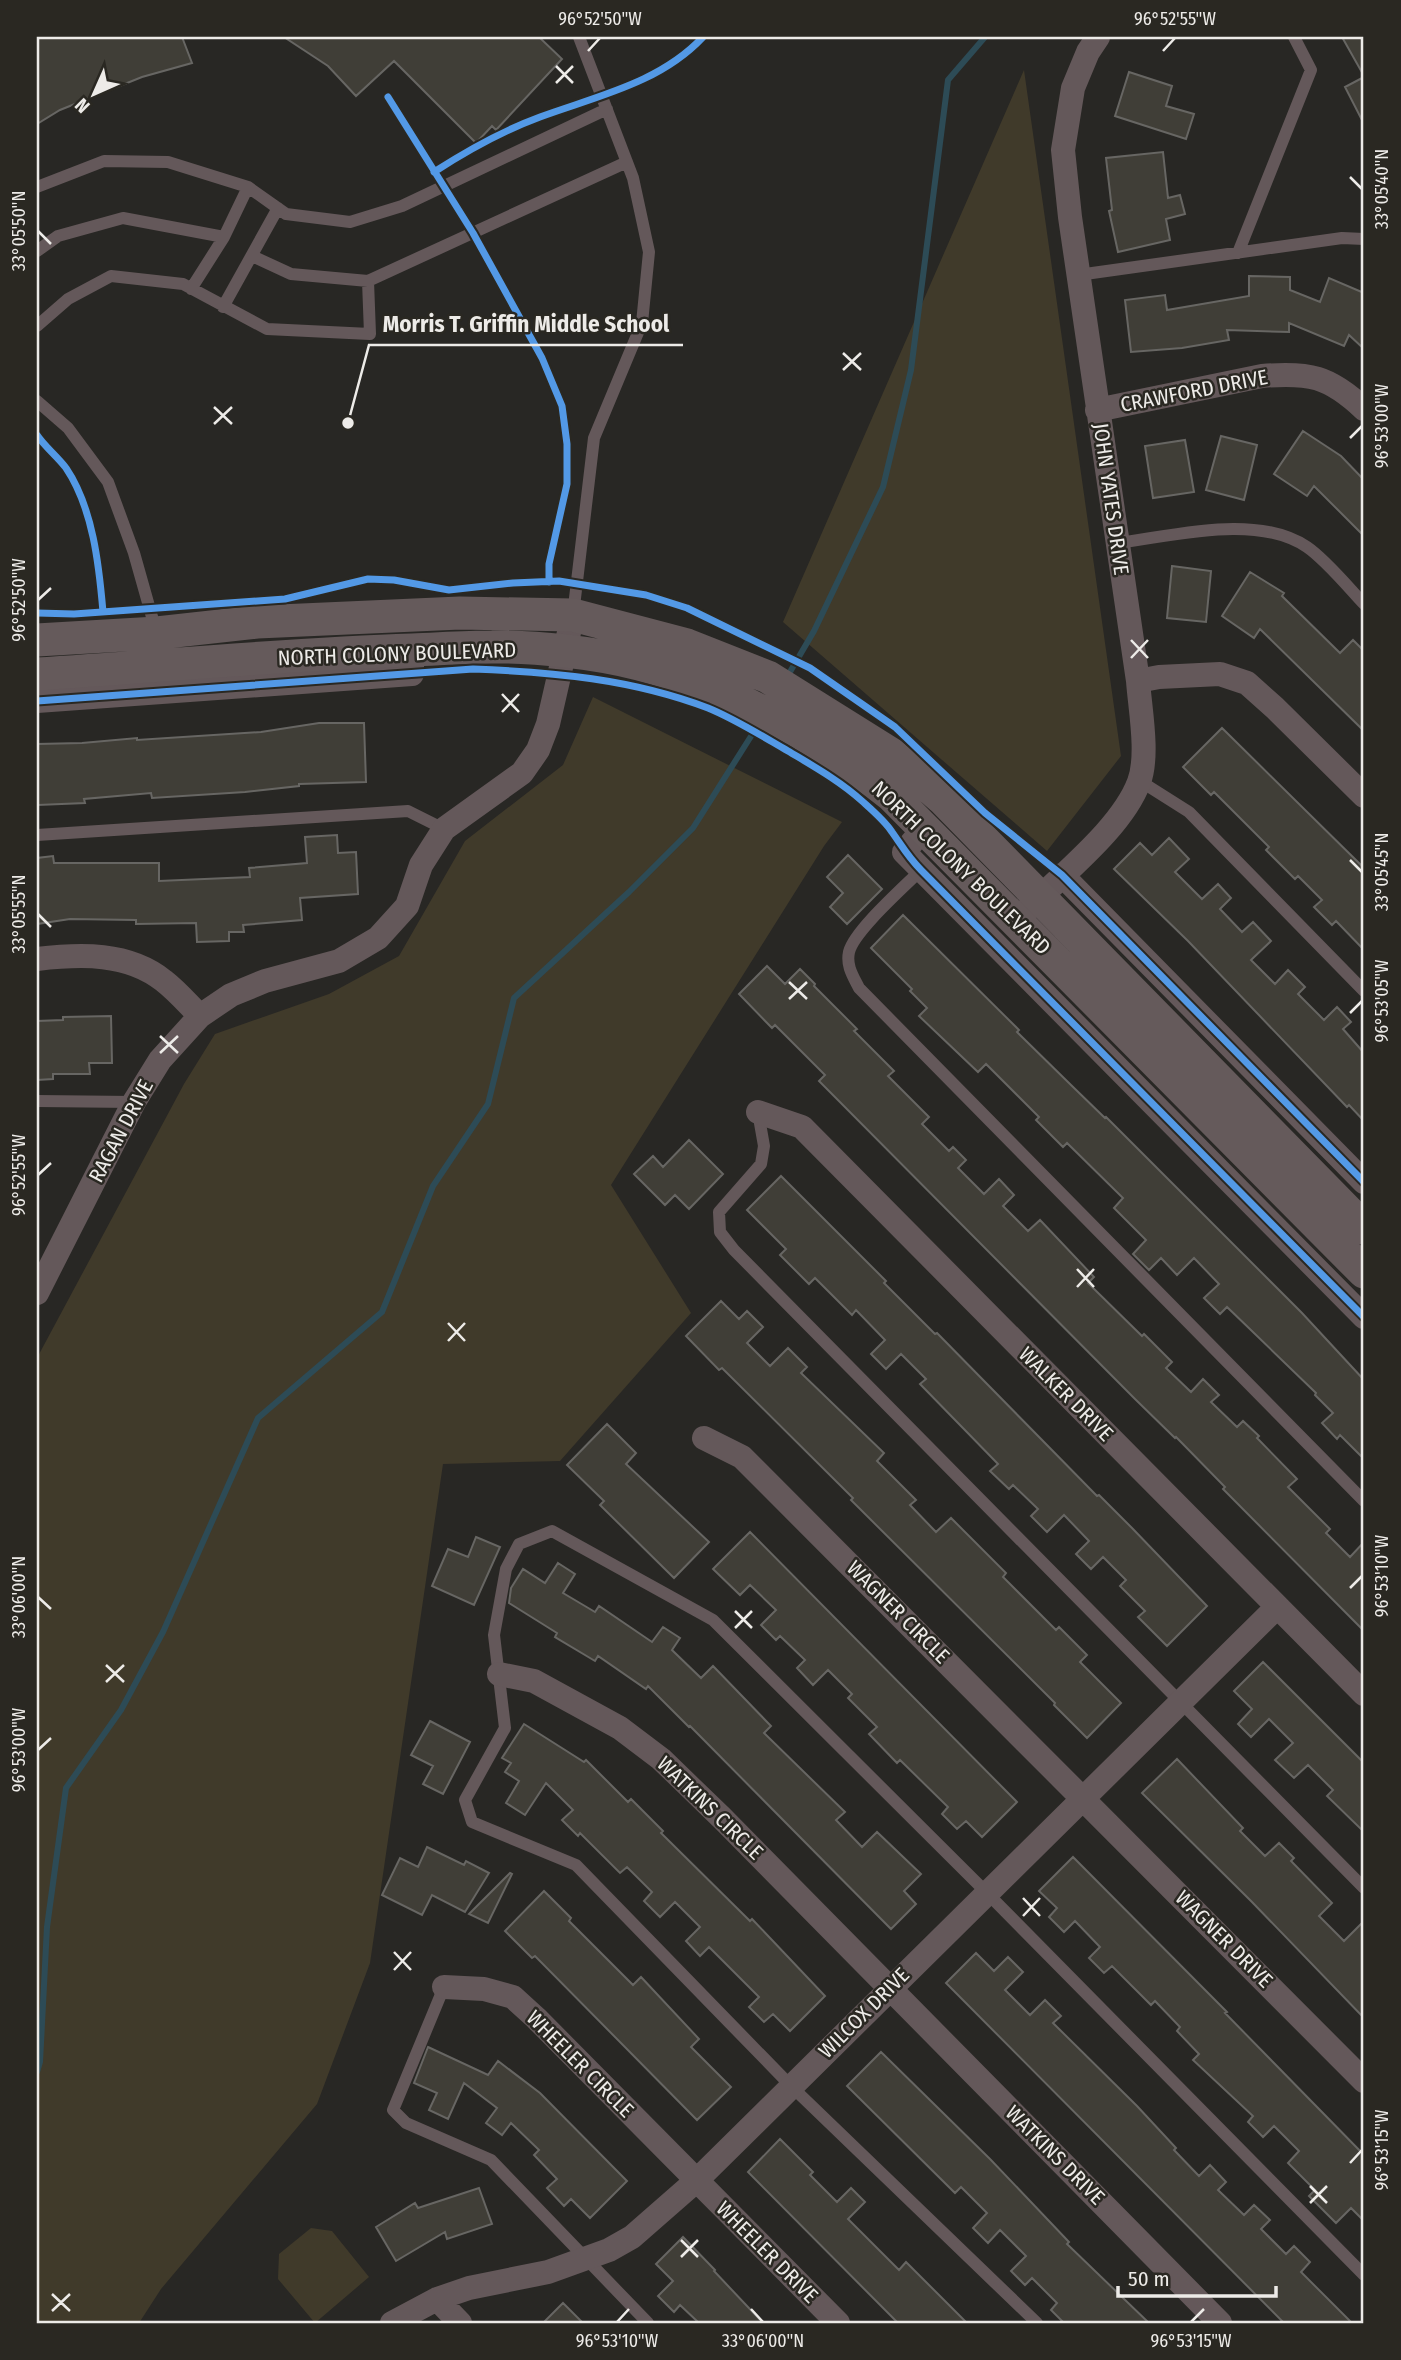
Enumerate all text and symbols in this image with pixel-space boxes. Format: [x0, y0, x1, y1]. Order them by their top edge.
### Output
text: 96°52'50"W [558, 8, 642, 30]
text: 96°52'55"W [1134, 8, 1216, 30]
north arrow [60, 60, 130, 130]
text: N [70, 94, 94, 118]
text: 33°05'40"N [1371, 149, 1393, 229]
text: 33°05'50"N [8, 191, 30, 271]
callout: Morris T. Griffin Middle School [369, 301, 683, 345]
text: Morris T. Griffin Middle School [383, 310, 670, 338]
street label: CRAWFORD DRIVE [1118, 364, 1270, 418]
text: 96°53'00"W [1371, 383, 1393, 468]
street label: JOHN YATES DRIVE [1087, 421, 1135, 577]
text: 96°52'50"W [8, 558, 30, 642]
street label: NORTH COLONY BOULEVARD [277, 637, 517, 671]
street label: NORTH COLONY BOULEVARD [866, 776, 1056, 960]
text: 33°05'45"N [1371, 833, 1393, 911]
text: 33°05'55"N [8, 874, 30, 954]
text: 96°53'05"W [1371, 959, 1393, 1043]
street label: RAGAN DRIVE [83, 1075, 159, 1187]
text: 96°52'55"W [8, 1134, 30, 1216]
street label: WALKER DRIVE [1013, 1341, 1119, 1447]
text: 96°53'10"W [1371, 1534, 1393, 1617]
street label: WAGNER CIRCLE [841, 1555, 955, 1669]
text: 33°06'00"N [8, 1556, 30, 1638]
text: 96°53'00"W [8, 1707, 30, 1792]
street label: WATKINS CIRCLE [652, 1751, 769, 1865]
street label: WAGNER DRIVE [1170, 1885, 1278, 1993]
street label: WILCOX DRIVE [813, 1962, 915, 2064]
street label: WHEELER CIRCLE [521, 2005, 639, 2123]
street label: WATKINS DRIVE [1000, 2100, 1110, 2210]
text: 96°53'15"W [1371, 2109, 1393, 2190]
street label: WHEELER DRIVE [711, 2196, 823, 2308]
scale bar [1118, 2255, 1275, 2299]
text: 50 m [1128, 2266, 1170, 2292]
text: 96°53'10"W [576, 2330, 659, 2352]
text: 33°06'00"N [722, 2330, 804, 2352]
text: 96°53'15"W [1151, 2330, 1232, 2352]

